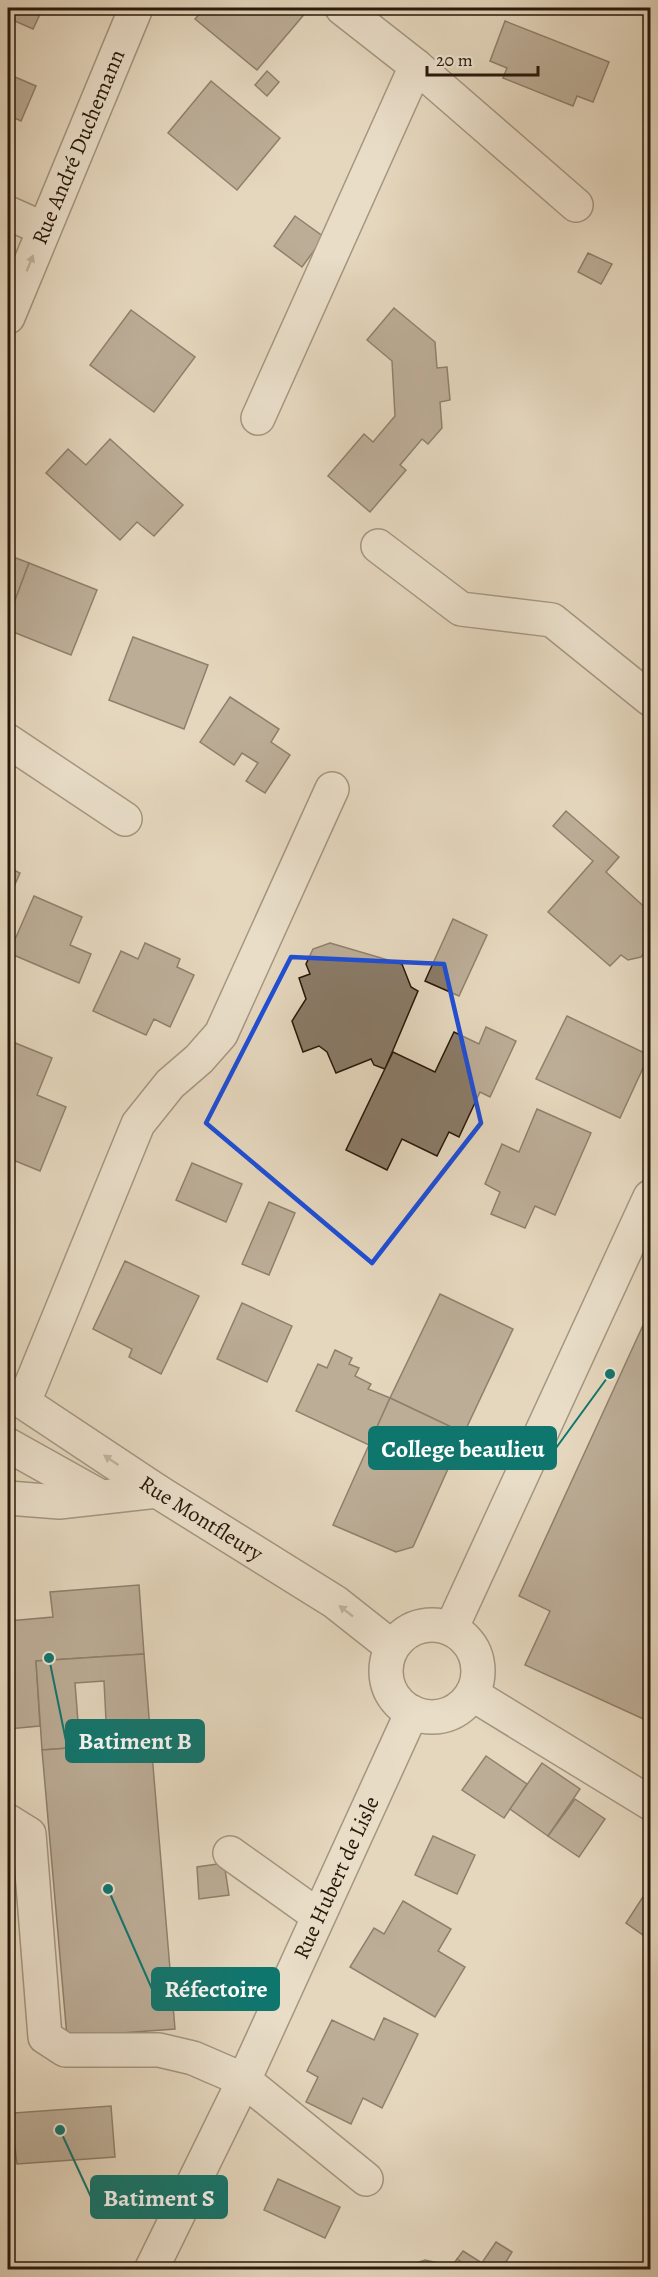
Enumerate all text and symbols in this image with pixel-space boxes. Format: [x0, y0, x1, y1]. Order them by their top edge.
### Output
scale bar [427, 39, 538, 77]
street label: Rue André Duchemann [25, 45, 132, 249]
text: 20 m [436, 48, 473, 72]
one-way arrow [25, 254, 35, 272]
callout: College beaulieu [369, 1427, 556, 1469]
text: College beaulieu [381, 1433, 546, 1465]
one-way arrow [104, 1454, 120, 1466]
street label: Rue Montfleury [134, 1468, 269, 1569]
one-way arrow [338, 1605, 354, 1618]
callout: Batiment B [66, 1720, 204, 1762]
text: Batiment B [78, 1725, 192, 1757]
street label: Rue Hubert de Lisle [286, 1791, 387, 1964]
callout: Réfectoire [152, 1968, 279, 2010]
text: Réfectoire [164, 1973, 268, 2005]
callout: Batiment S [91, 2176, 227, 2218]
text: Batiment S [103, 2182, 215, 2214]

